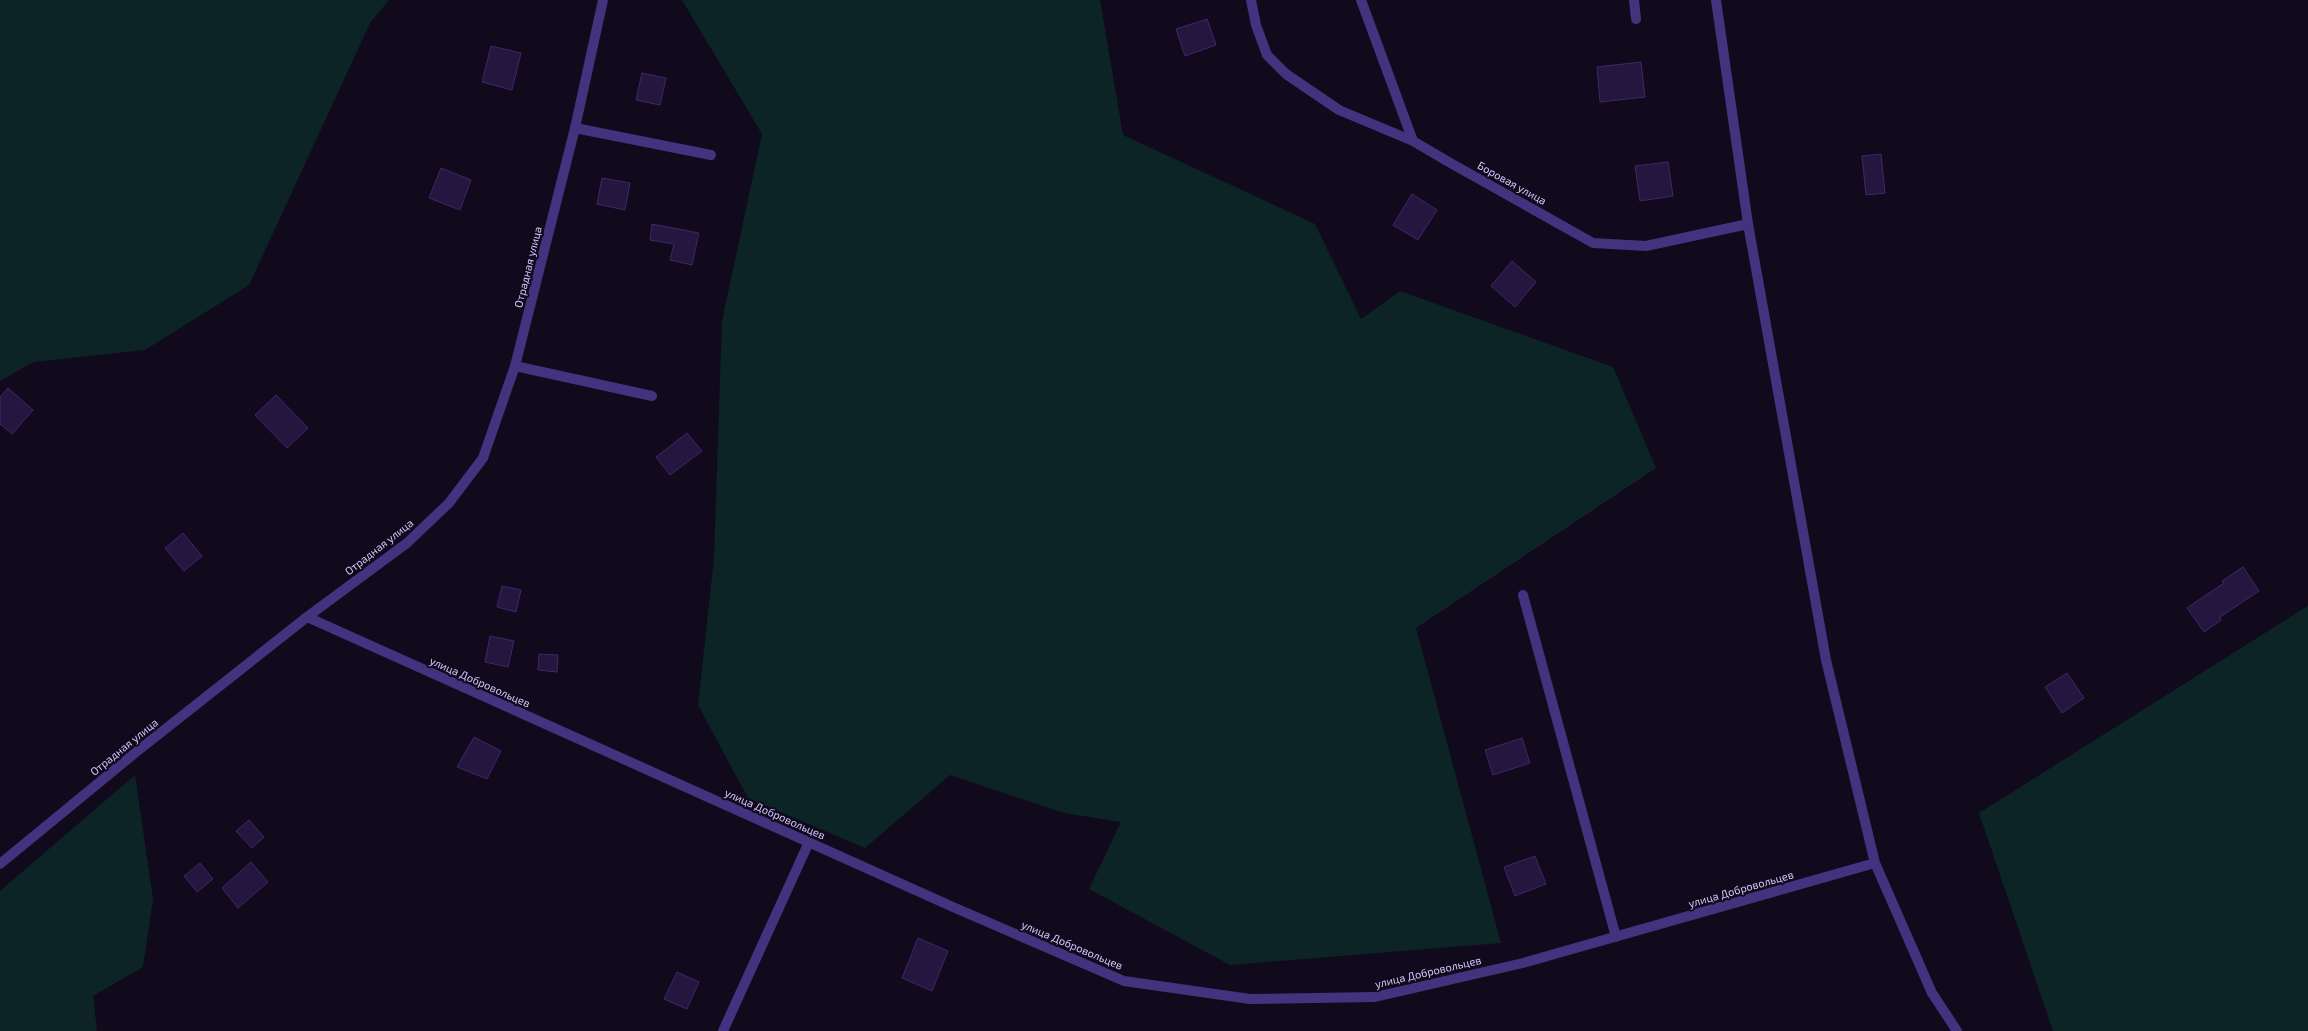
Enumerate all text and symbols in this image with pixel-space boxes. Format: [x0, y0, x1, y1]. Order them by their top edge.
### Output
street label: Боровая улица [1475, 158, 1549, 208]
street label: Отрадная улица [511, 225, 545, 309]
street label: Отрадная улица [342, 516, 416, 578]
street label: улица Добровольцев [427, 653, 533, 711]
street label: Отрадная улица [87, 715, 161, 779]
street label: улица Добровольцев [722, 785, 828, 843]
street label: улица Добровольцев [1687, 867, 1795, 911]
street label: улица Добровольцев [1019, 917, 1125, 973]
street label: улица Добровольцев [1373, 953, 1483, 991]

